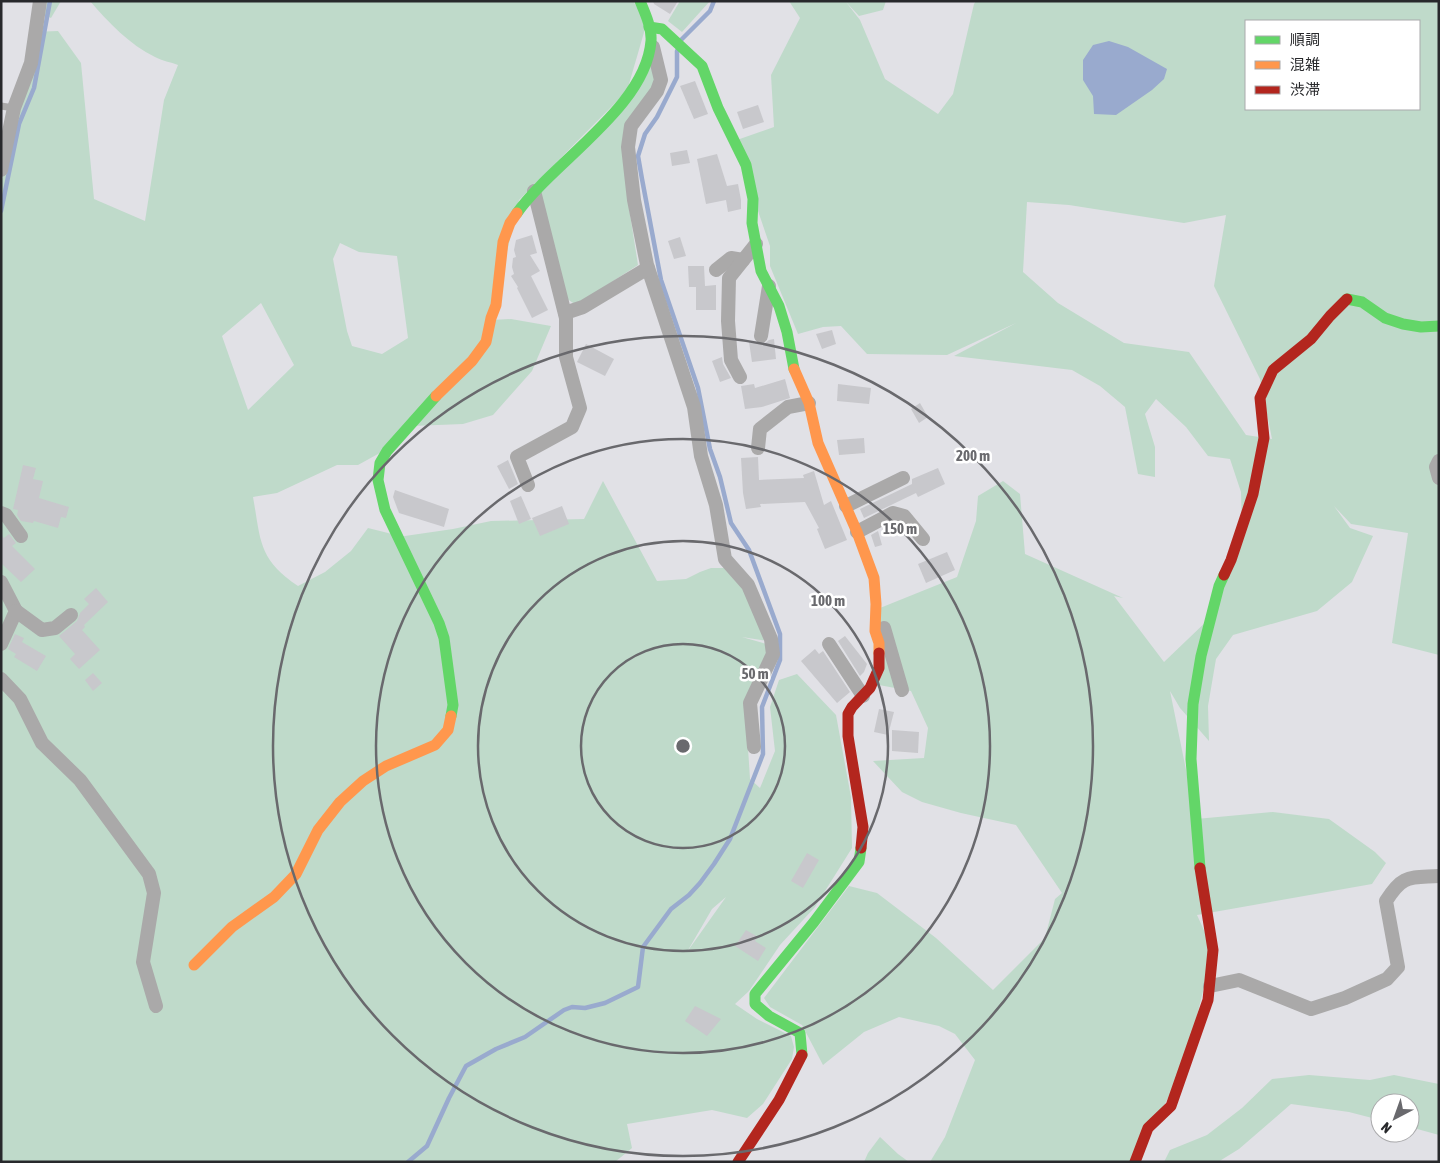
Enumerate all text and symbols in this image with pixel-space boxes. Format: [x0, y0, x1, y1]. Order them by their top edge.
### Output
legend [1245, 20, 1420, 110]
text: 順調 [1290, 31, 1320, 48]
text: 混雑 [1290, 56, 1320, 73]
text: 渋滞 [1290, 81, 1320, 98]
text: 200 m [956, 447, 990, 464]
text: 150 m [883, 520, 917, 537]
text: 100 m [811, 592, 845, 609]
text: 50 m [742, 665, 769, 682]
centre of rings [674, 737, 692, 755]
north arrow [1370, 1093, 1420, 1143]
text: N [1378, 1119, 1395, 1137]

